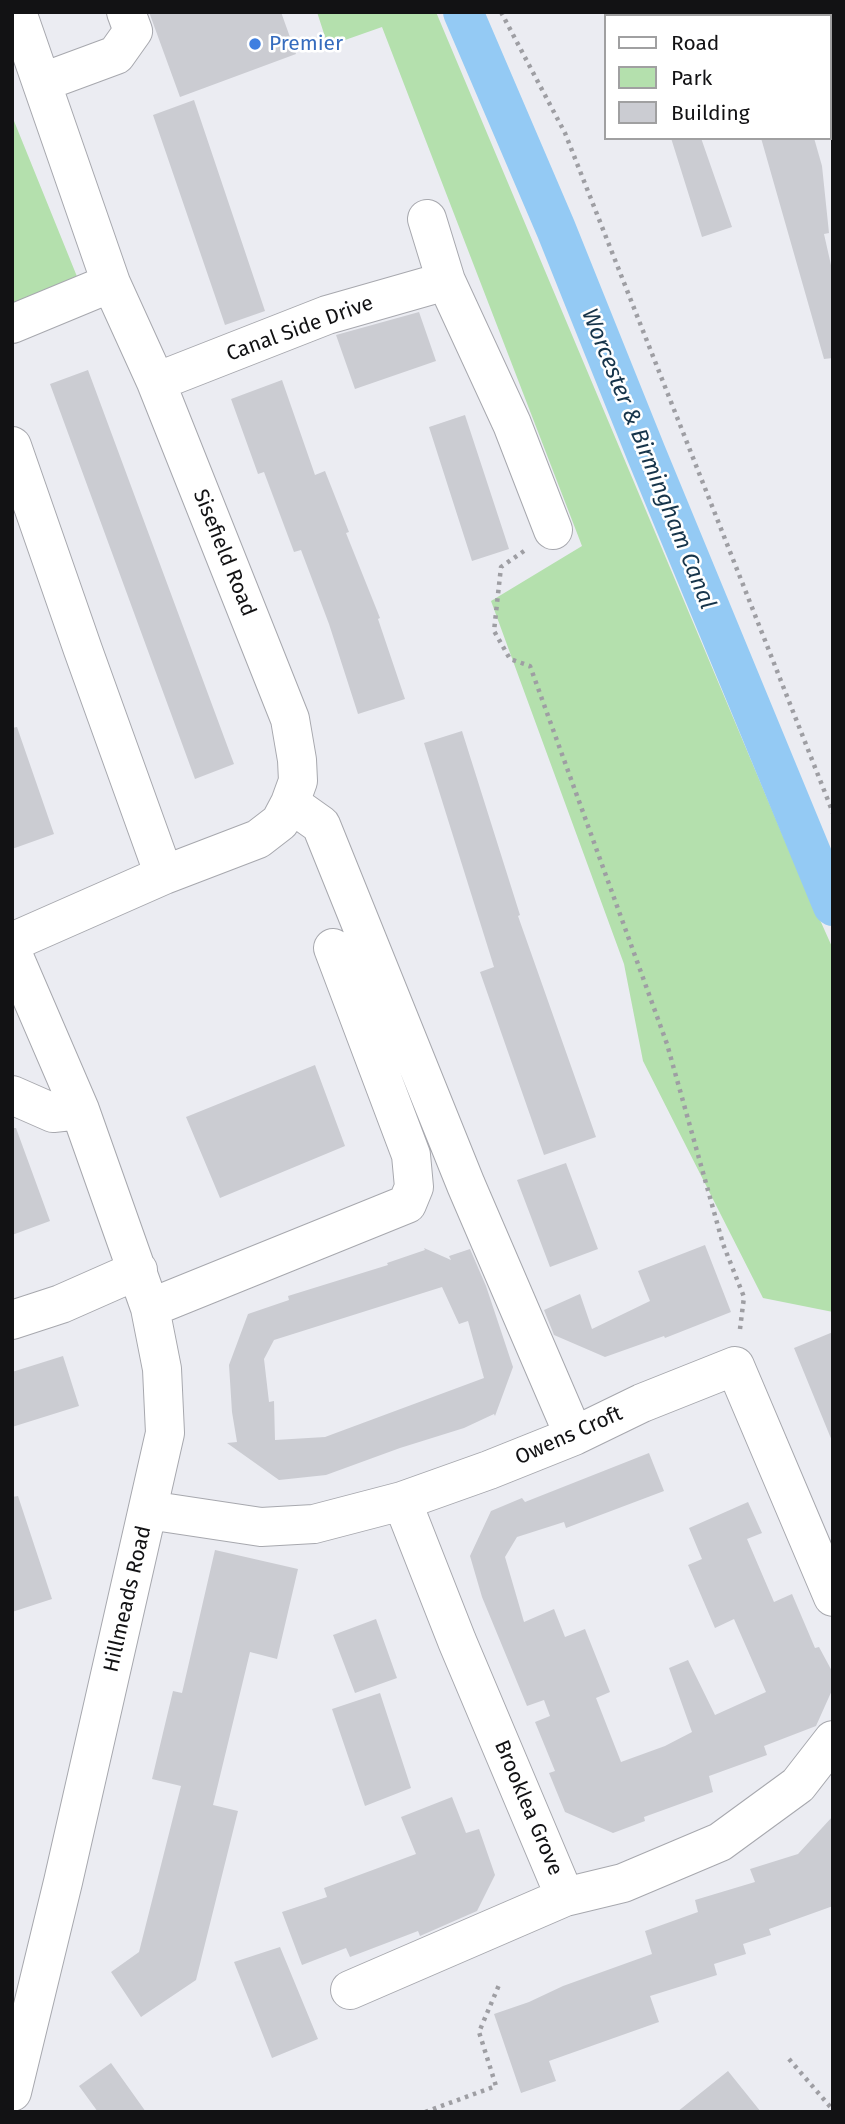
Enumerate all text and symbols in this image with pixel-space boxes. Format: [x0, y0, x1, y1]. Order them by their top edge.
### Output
legend [604, 14, 831, 140]
text: Road [671, 30, 719, 56]
place label: Premier [269, 31, 343, 57]
marker: Premier [247, 36, 263, 52]
text: Park [671, 65, 712, 91]
text: Building [671, 100, 750, 126]
street label: Canal Side Drive [223, 291, 377, 367]
water label: Worcester & Birmingham Canal [575, 305, 721, 613]
street label: Sisefield Road [187, 486, 261, 620]
street label: Owens Croft [512, 1401, 626, 1471]
street label: Hillmeads Road [99, 1523, 157, 1675]
street label: Brooklea Grove [488, 1737, 568, 1879]

